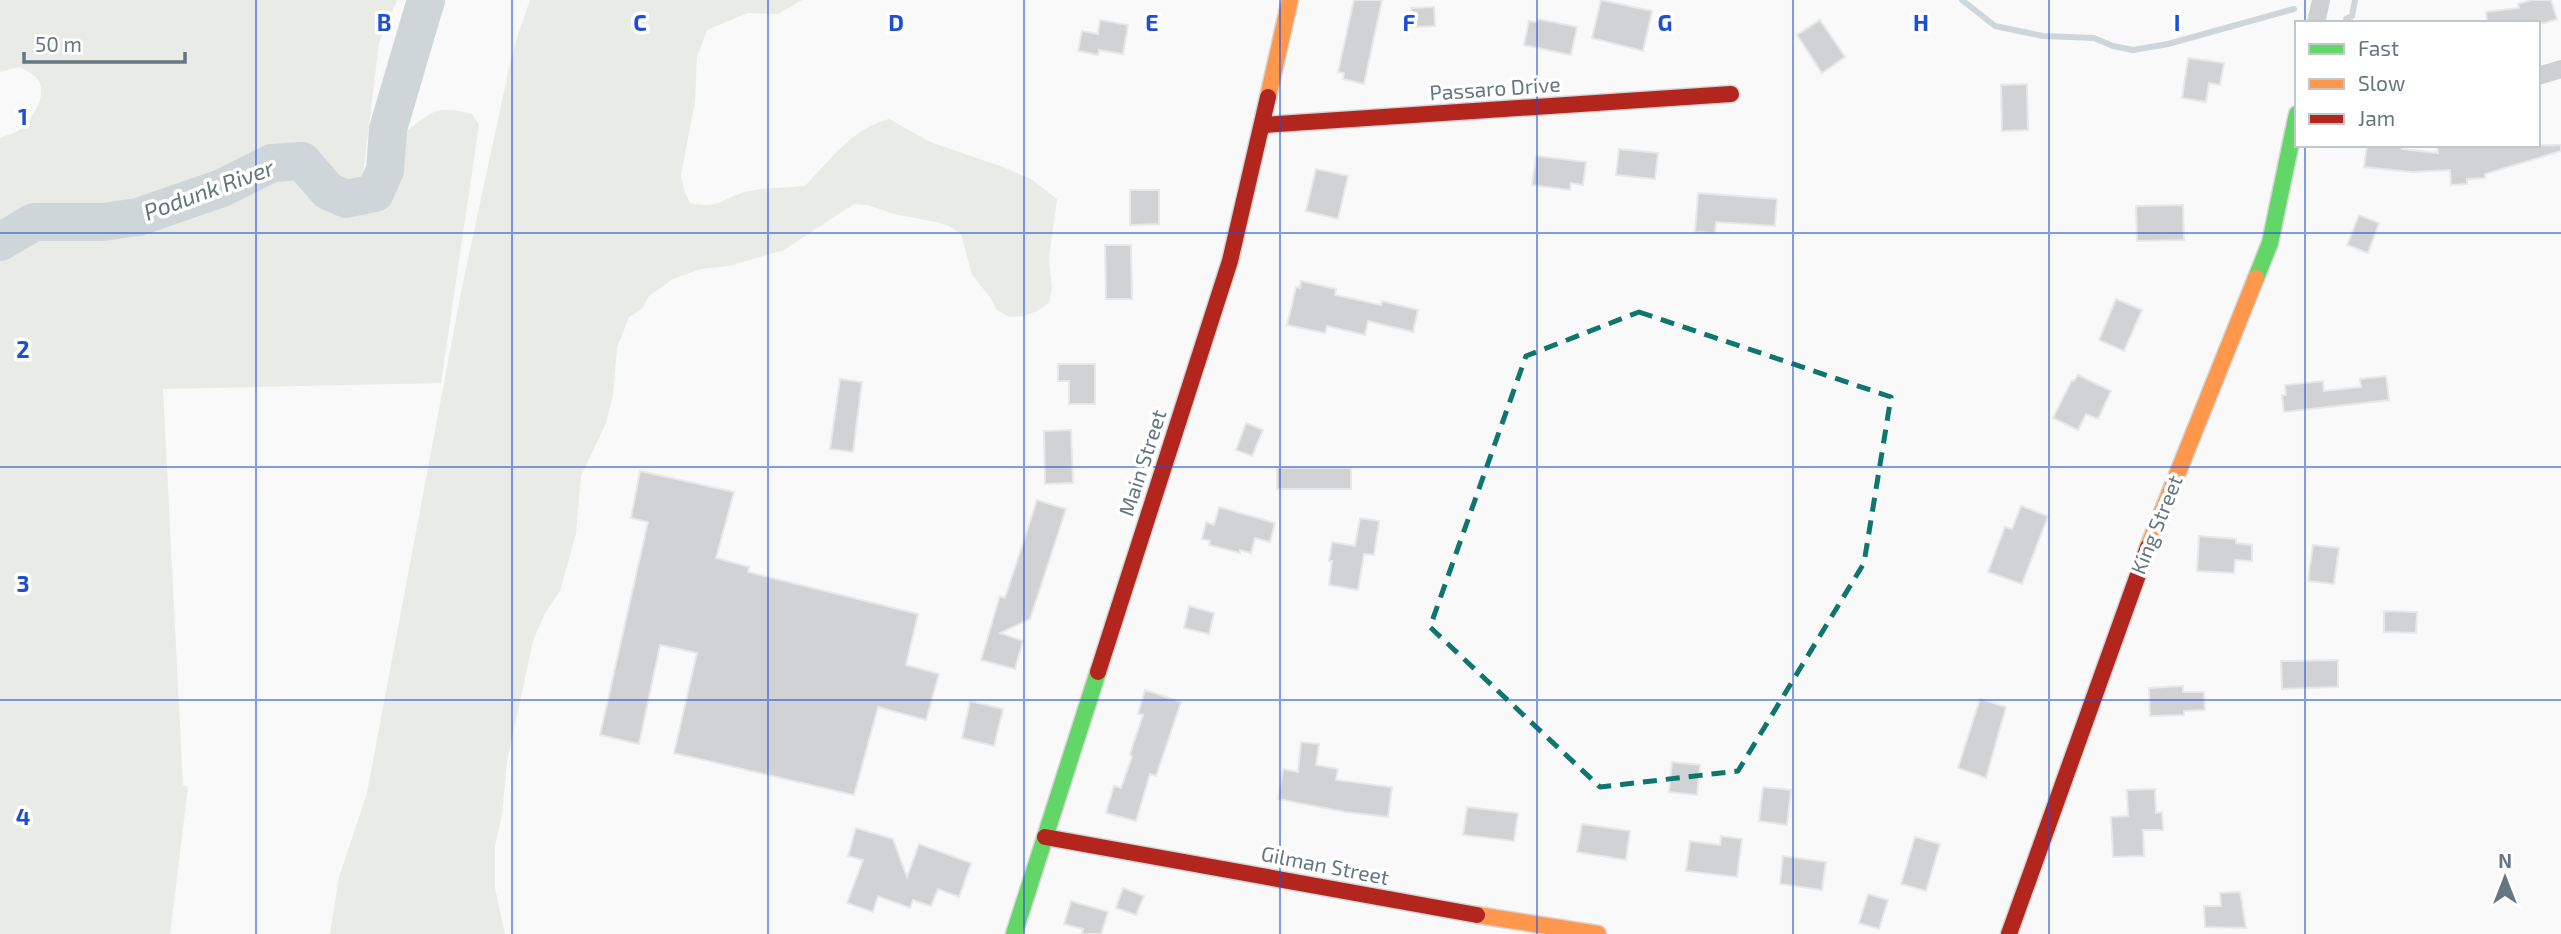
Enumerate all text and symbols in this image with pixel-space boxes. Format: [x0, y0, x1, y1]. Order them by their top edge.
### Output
text: B [377, 8, 391, 36]
text: C [633, 8, 647, 36]
text: D [888, 8, 904, 36]
text: E [1145, 8, 1159, 36]
text: F [1403, 8, 1416, 36]
text: G [1658, 8, 1672, 36]
text: H [1913, 8, 1929, 36]
text: I [2174, 8, 2180, 36]
scale bar [24, 21, 186, 65]
legend [2295, 21, 2540, 147]
text: 50 m [35, 31, 82, 56]
text: Fast [2358, 35, 2399, 60]
street label: Passaro Drive [1429, 70, 1561, 105]
text: Slow [2358, 70, 2405, 95]
text: 1 [18, 102, 28, 130]
text: Jam [2358, 105, 2395, 130]
water label: Podunk River [140, 152, 278, 226]
text: 2 [16, 335, 30, 363]
street label: Main Street [1113, 406, 1171, 519]
street label: King Street [2124, 471, 2187, 578]
text: 3 [16, 569, 30, 597]
text: 4 [16, 802, 30, 830]
street label: Gilman Street [1259, 840, 1391, 889]
north arrow [2470, 843, 2540, 913]
text: N [2498, 849, 2512, 872]

